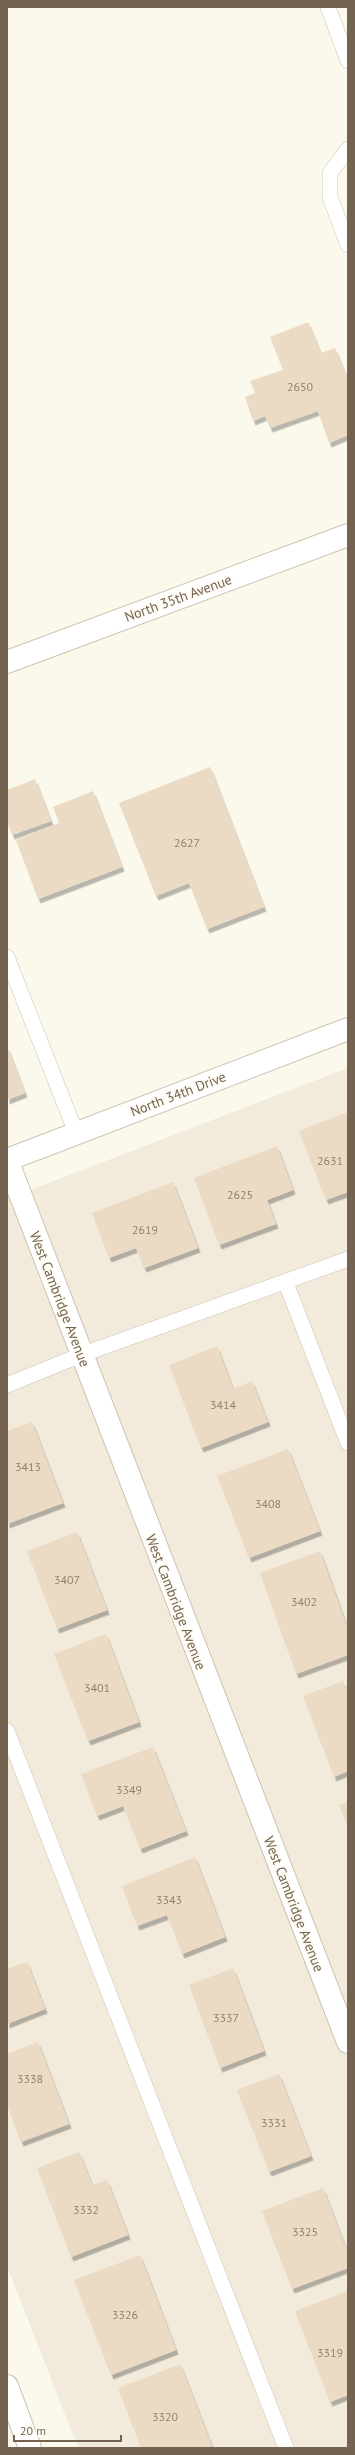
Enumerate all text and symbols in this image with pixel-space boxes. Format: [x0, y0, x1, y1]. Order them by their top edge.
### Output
house number: 2650 [287, 379, 314, 394]
street label: North 35th Avenue [122, 570, 234, 626]
house number: 2627 [174, 835, 200, 850]
street label: North 34th Drive [128, 1067, 228, 1121]
house number: 2631 [317, 1153, 343, 1168]
house number: 2625 [227, 1187, 253, 1202]
house number: 2619 [132, 1222, 158, 1237]
street label: West Cambridge Avenue [26, 1229, 94, 1369]
house number: 3414 [210, 1397, 237, 1412]
house number: 3413 [15, 1459, 41, 1474]
house number: 3408 [255, 1496, 281, 1511]
street label: West Cambridge Avenue [142, 1532, 210, 1672]
house number: 3407 [54, 1572, 80, 1587]
house number: 3402 [291, 1594, 317, 1609]
house number: 3401 [84, 1680, 110, 1695]
house number: 3349 [116, 1782, 142, 1797]
street label: West Cambridge Avenue [260, 1834, 328, 1974]
house number: 3343 [156, 1892, 182, 1907]
house number: 3337 [213, 2010, 239, 2025]
house number: 3338 [17, 2071, 43, 2086]
house number: 3331 [261, 2115, 287, 2130]
house number: 3332 [73, 2202, 99, 2217]
house number: 3325 [292, 2224, 318, 2239]
house number: 3326 [112, 2307, 138, 2322]
house number: 3319 [317, 2345, 343, 2360]
house number: 3320 [152, 2409, 179, 2424]
scale bar [14, 2417, 121, 2443]
text: 20 m [20, 2423, 46, 2438]

